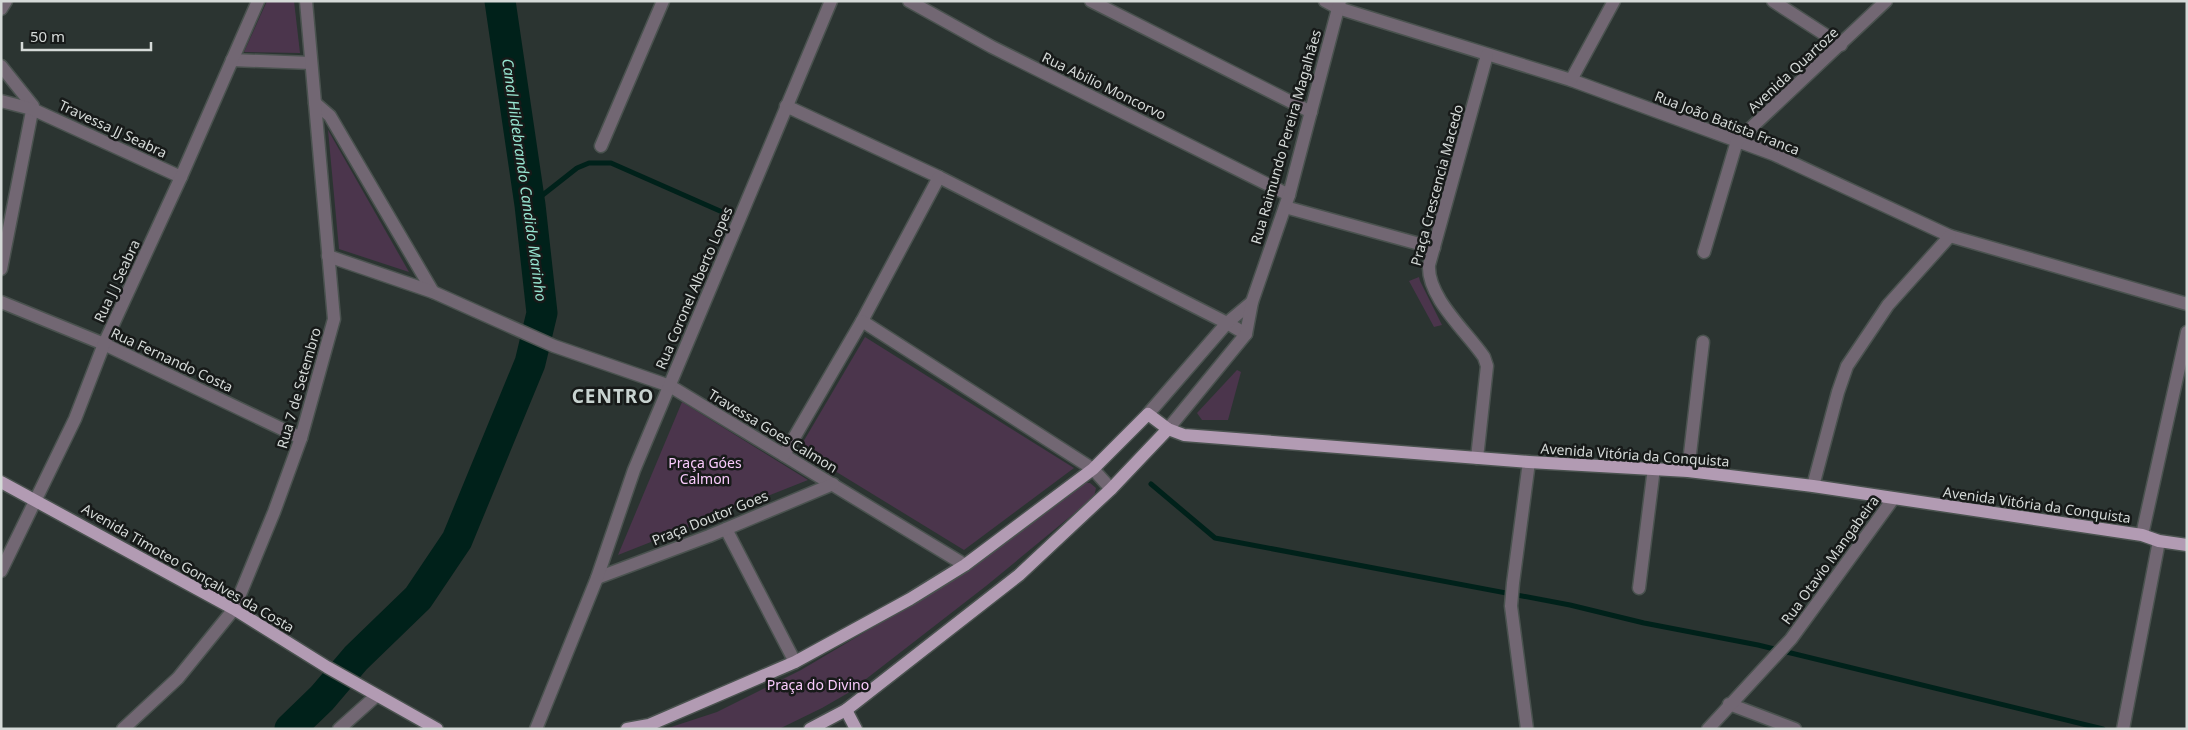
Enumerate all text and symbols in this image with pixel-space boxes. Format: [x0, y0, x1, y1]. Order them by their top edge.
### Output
scale bar [22, 20, 151, 52]
street label: Avenida Quartoze [1743, 23, 1842, 117]
text: 50 m [30, 26, 65, 46]
street label: Rua Raimundo Pereira Magalhães [1246, 27, 1325, 246]
street label: Rua Abilio Moncorvo [1039, 47, 1169, 124]
water label: Canal Hildebrando Candido Marinho [498, 57, 552, 303]
street label: Rua João Batista Franca [1652, 86, 1802, 159]
street label: Travessa JJ Seabra [56, 95, 170, 162]
street label: Praça Crescencia Macedo [1406, 102, 1467, 268]
street label: Rua Coronel Alberto Lopes [651, 203, 737, 372]
street label: Rua J J Seabra [89, 236, 144, 325]
street label: Rua Fernando Costa [108, 323, 236, 396]
street label: Rua 7 de Setembro [272, 325, 325, 450]
district label: CENTRO [572, 383, 654, 409]
street label: Travessa Goes Calmon [705, 384, 841, 477]
street label: Avenida Vitória da Conquista [1540, 438, 1730, 471]
park label: Praça Góes Calmon [668, 453, 742, 488]
street label: Avenida Vitória da Conquista [1942, 482, 2132, 527]
street label: Praça Doutor Goes [649, 485, 771, 549]
street label: Rua Otavio Mangabeira [1776, 492, 1883, 628]
street label: Avenida Timoteo Gonçalves da Costa [79, 499, 298, 636]
park label: Praça do Divino [767, 675, 869, 694]

